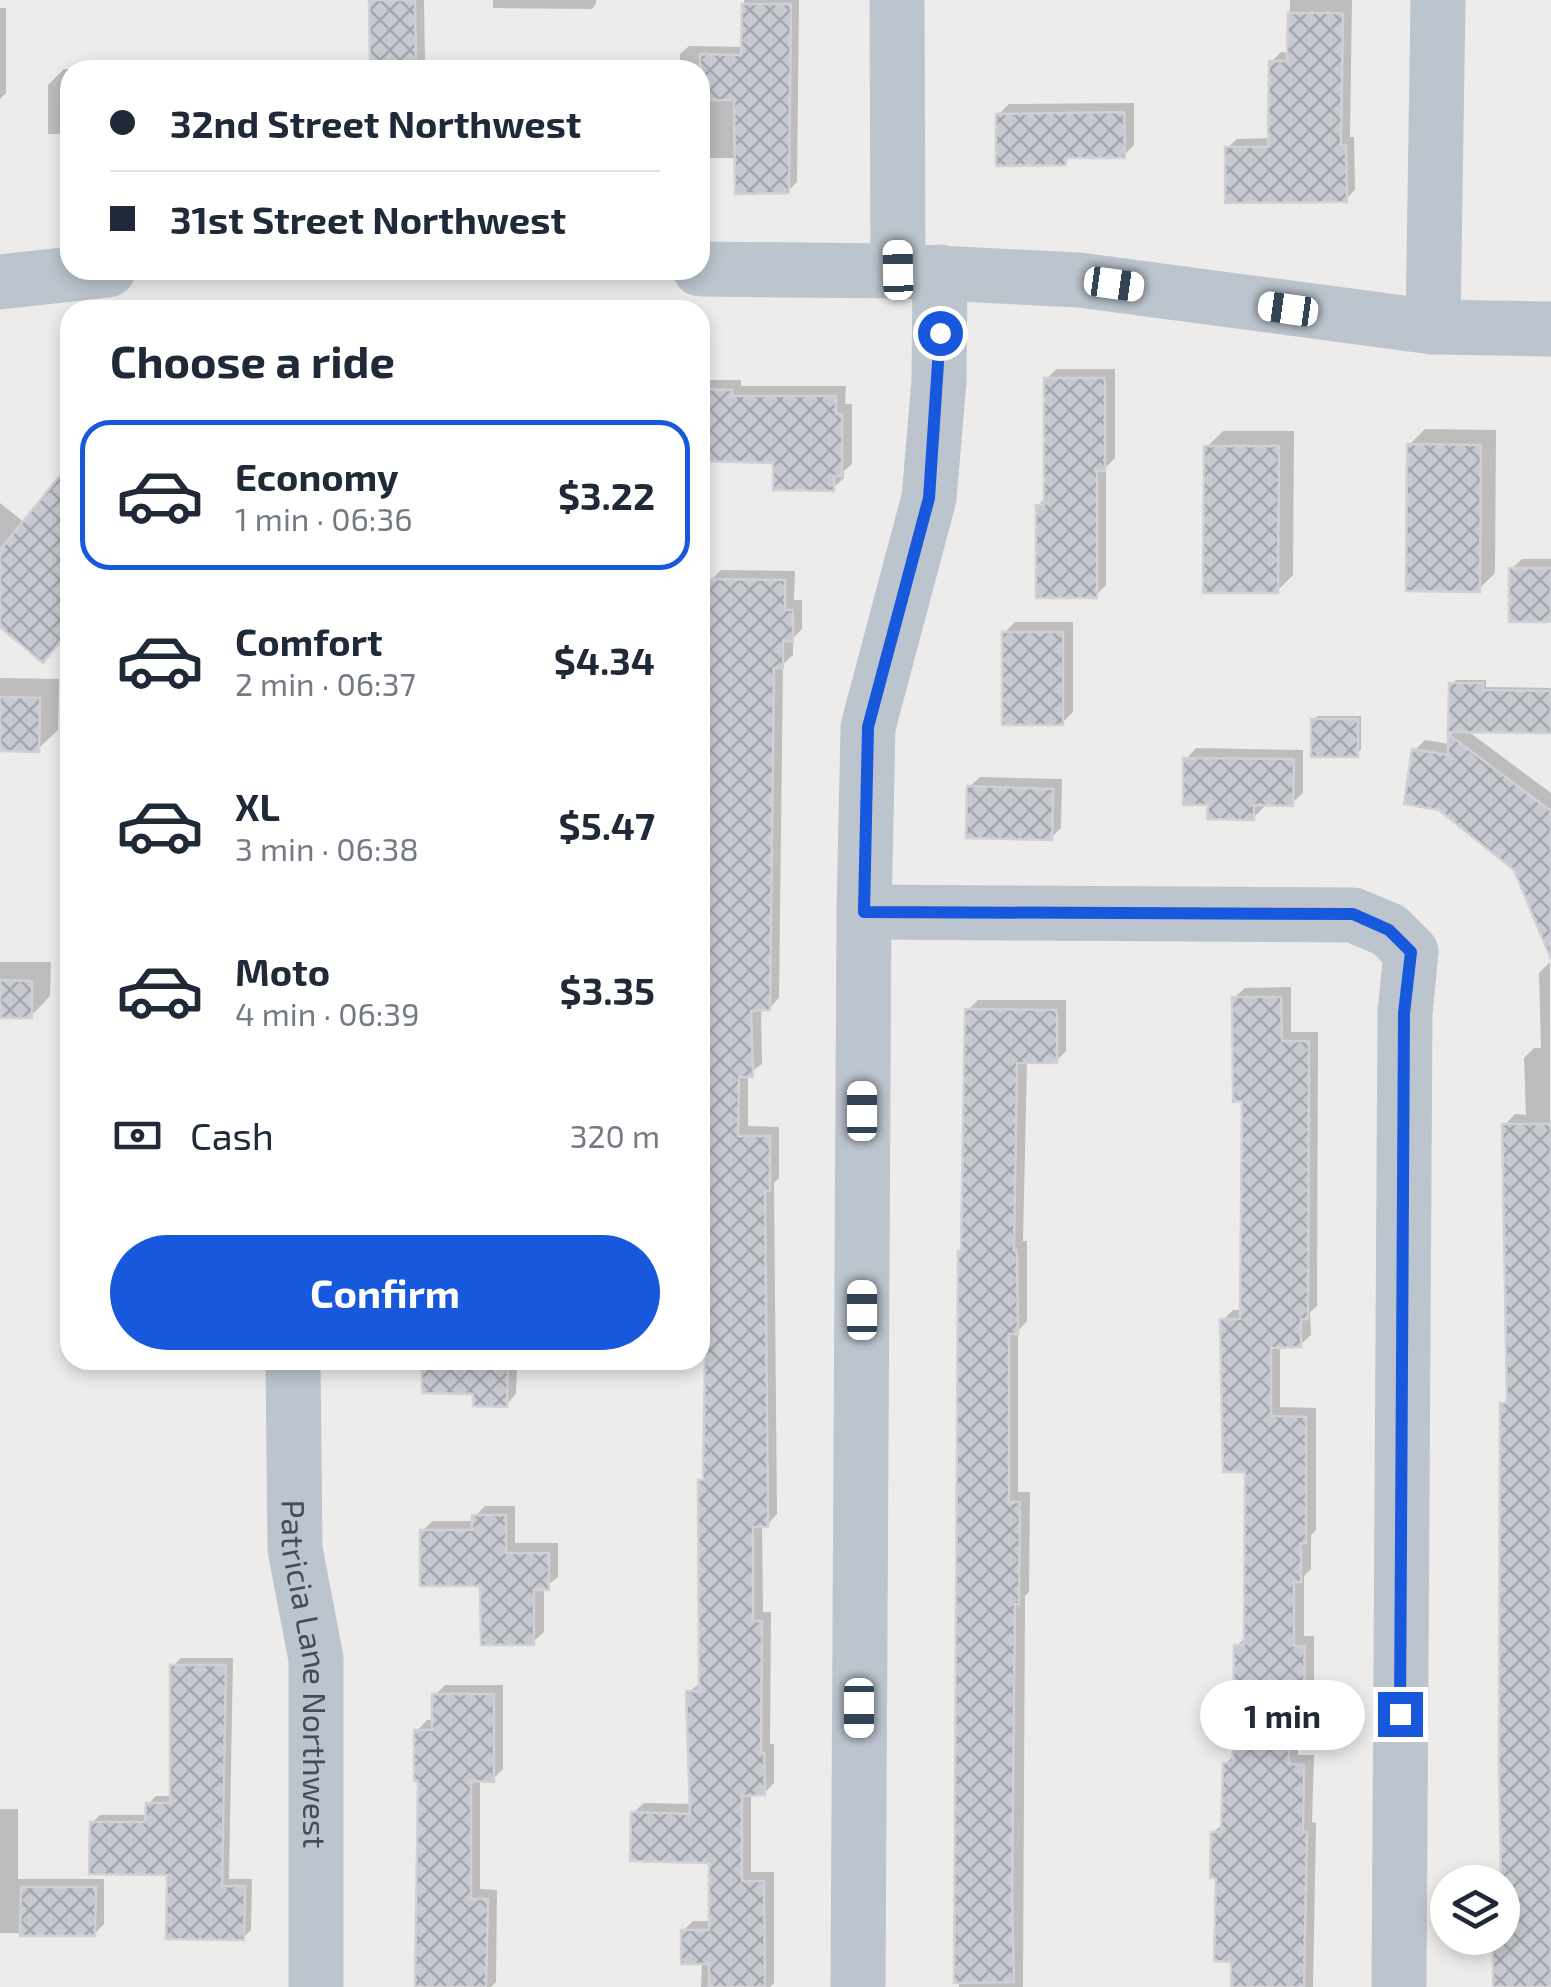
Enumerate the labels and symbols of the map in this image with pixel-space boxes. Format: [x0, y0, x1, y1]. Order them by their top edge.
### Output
car [882, 240, 914, 300]
car [1082, 265, 1146, 303]
car [1256, 290, 1320, 328]
route start [918, 311, 963, 356]
car [847, 1081, 877, 1141]
car [847, 1280, 877, 1340]
street label: Patricia Lane Northwest [275, 1499, 336, 1848]
car [844, 1678, 874, 1738]
callout: 1 min [1200, 1679, 1365, 1749]
route end [1378, 1692, 1423, 1737]

